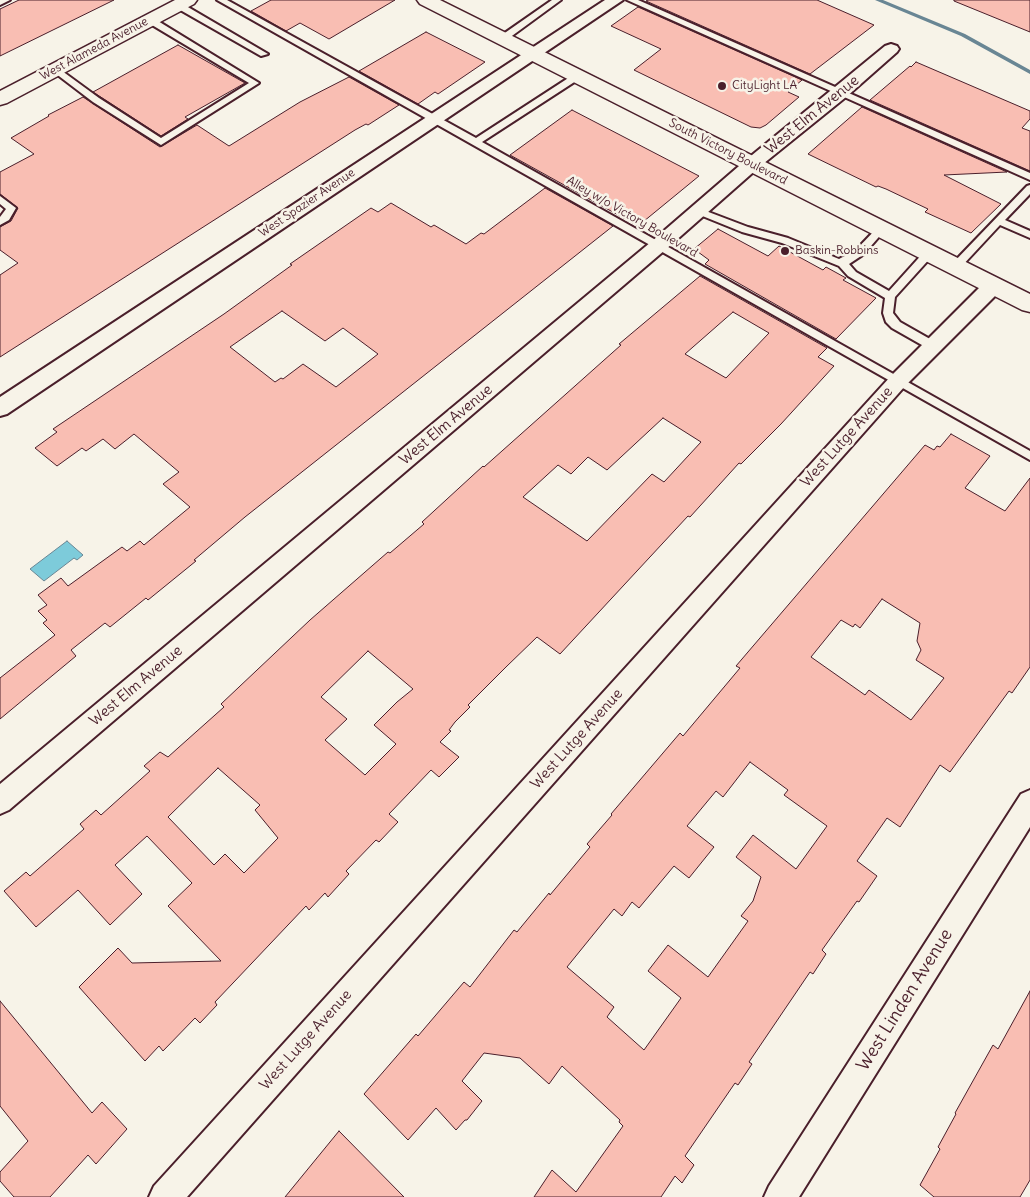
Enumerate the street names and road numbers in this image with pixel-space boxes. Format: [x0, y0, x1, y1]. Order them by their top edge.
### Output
street label: West Alameda Avenue [37, 14, 151, 84]
street label: West Elm Avenue [761, 72, 863, 158]
street label: South Victory Boulevard [666, 116, 790, 188]
street label: West Spazier Avenue [256, 166, 358, 240]
street label: Alley w/o Victory Boulevard [564, 174, 700, 260]
street label: West Elm Avenue [396, 381, 496, 469]
street label: West Lutge Avenue [797, 383, 897, 491]
street label: West Elm Avenue [86, 642, 186, 730]
street label: West Lutge Avenue [527, 685, 627, 793]
street label: West Linden Avenue [853, 925, 957, 1075]
street label: West Lutge Avenue [256, 986, 356, 1094]

